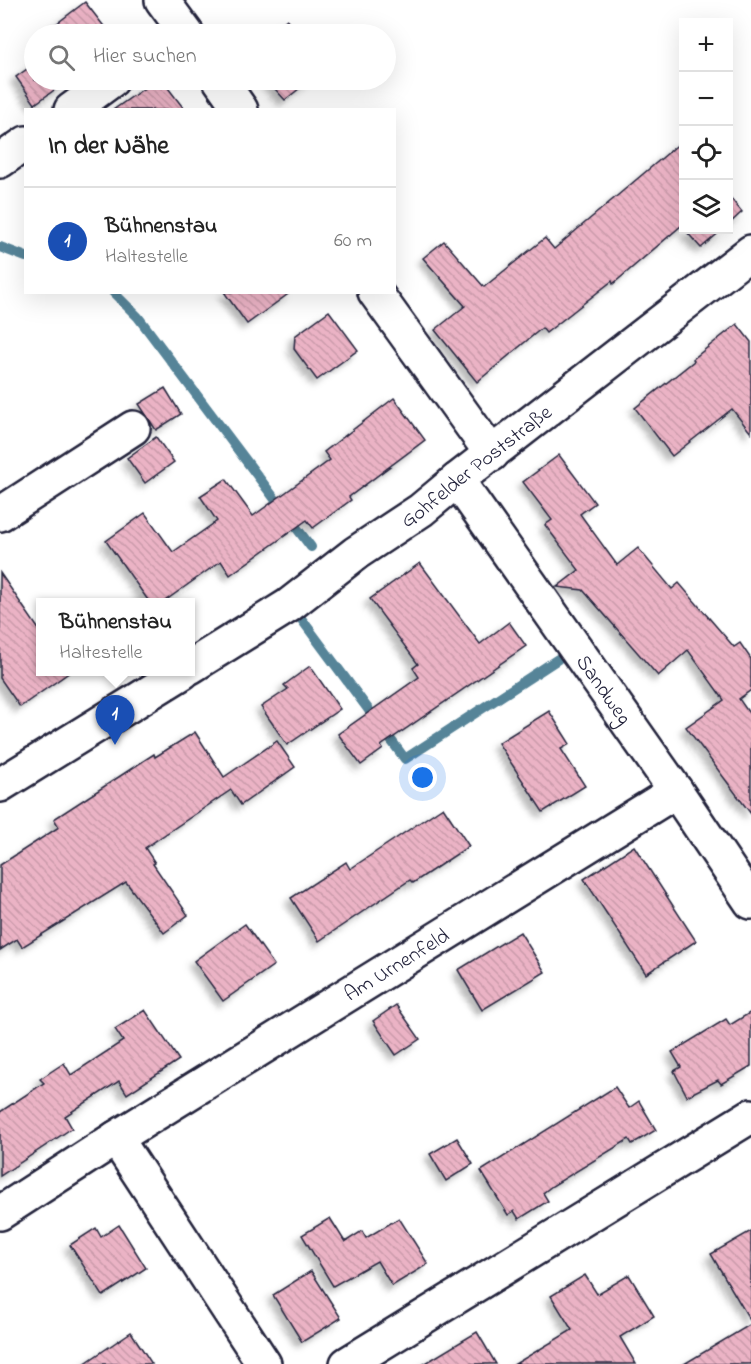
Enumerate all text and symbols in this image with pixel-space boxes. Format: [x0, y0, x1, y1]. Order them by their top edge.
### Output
map controls [679, 18, 733, 234]
button: + [679, 18, 733, 72]
search box [24, 24, 396, 90]
icon: search [45, 41, 78, 74]
text: Hier suchen [93, 41, 197, 73]
button: − [679, 72, 733, 126]
button: locate [679, 126, 733, 180]
text: In der Nähe [48, 128, 169, 166]
button: layers [679, 180, 733, 234]
text: Bühnenstau [105, 211, 217, 243]
text: 1 [64, 227, 71, 256]
text: 60 m [334, 227, 372, 256]
text: Haltestelle [105, 243, 188, 272]
street label: Gohfelder Poststraße [395, 398, 559, 536]
popup [36, 598, 195, 676]
text: Bühnenstau [59, 607, 172, 639]
text: Haltestelle [59, 639, 142, 668]
street label: Sandweg [568, 649, 638, 733]
pin: 1 [96, 696, 134, 745]
your location [408, 763, 437, 792]
street label: Am Urnenfeld [339, 922, 456, 1010]

